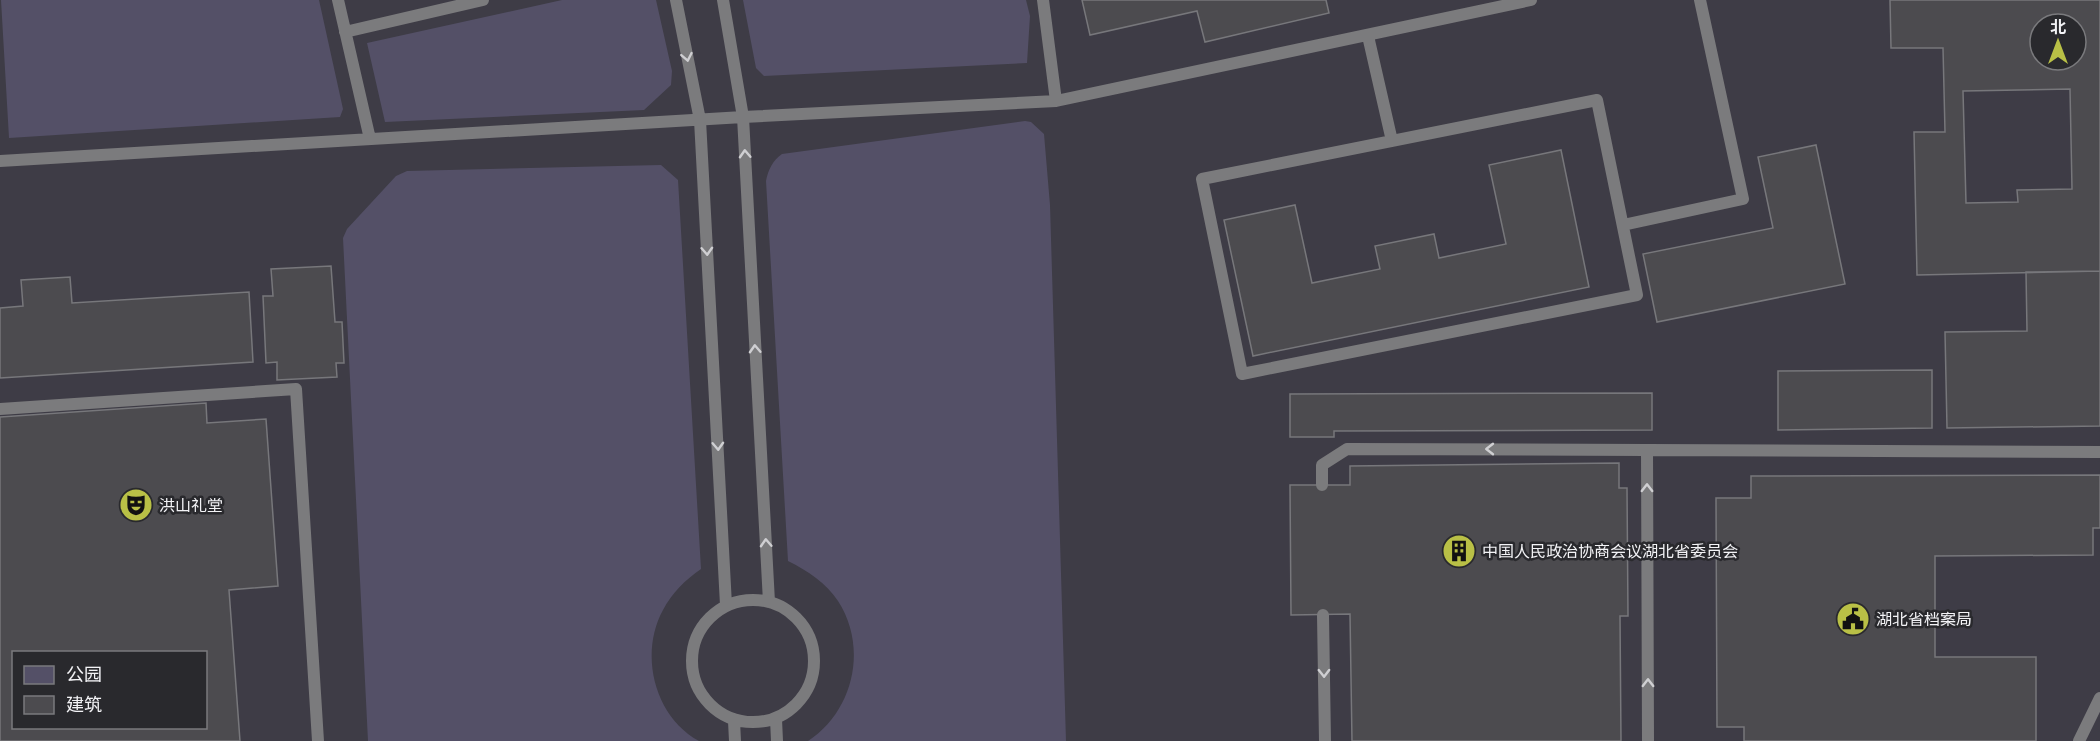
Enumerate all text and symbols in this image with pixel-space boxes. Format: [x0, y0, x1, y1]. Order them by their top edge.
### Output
north arrow [2028, 12, 2088, 72]
text: 北 [2050, 16, 2066, 38]
one-way arrow [680, 52, 693, 62]
one-way arrow [738, 149, 751, 158]
one-way arrow [700, 247, 713, 256]
one-way arrow [749, 344, 762, 353]
one-way arrow [711, 441, 724, 450]
one-way arrow [1486, 443, 1495, 455]
one-way arrow [1641, 483, 1653, 492]
theatre icon: 洪山礼堂 [118, 487, 154, 523]
place label: 洪山礼堂 [159, 494, 223, 516]
building icon: 中国人民政治协商会议湖北省委员会 [1441, 533, 1477, 569]
one-way arrow [759, 539, 772, 548]
place label: 中国人民政治协商会议湖北省委员会 [1482, 540, 1738, 562]
public building icon: 湖北省档案局 [1835, 601, 1871, 637]
place label: 湖北省档案局 [1876, 608, 1972, 630]
legend [12, 651, 207, 729]
text: 公园 [66, 662, 102, 686]
one-way arrow [1318, 669, 1330, 678]
one-way arrow [1642, 678, 1654, 687]
text: 建筑 [66, 692, 102, 716]

